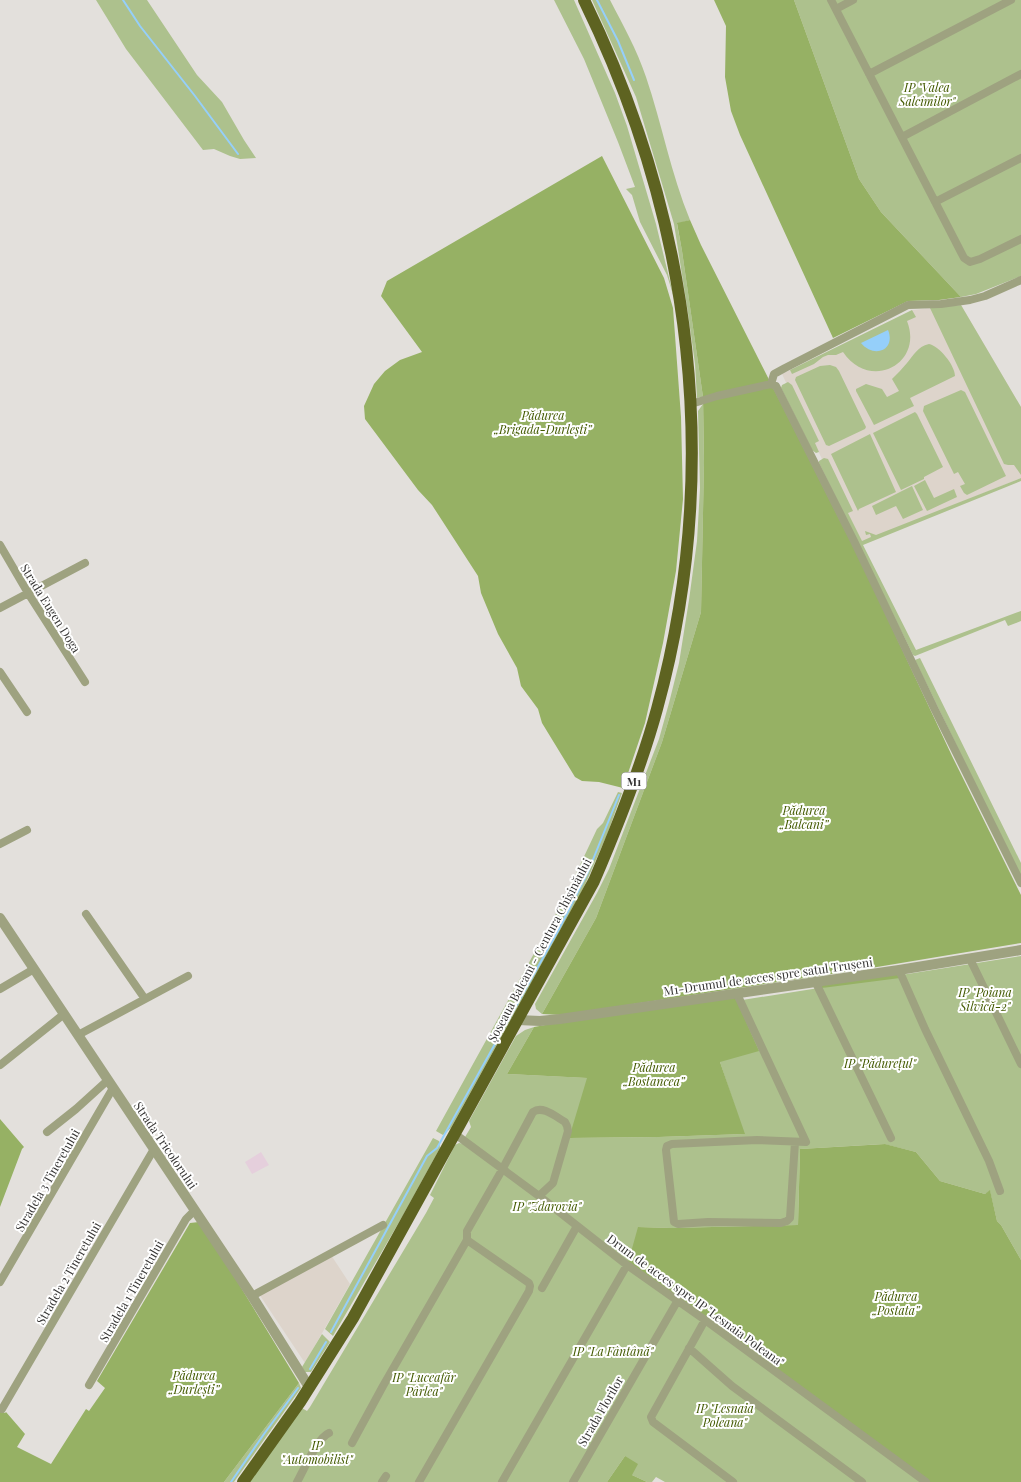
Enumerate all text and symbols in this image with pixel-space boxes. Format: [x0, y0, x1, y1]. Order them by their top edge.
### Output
park label: IP "Valea Salcîmilor" [898, 79, 957, 109]
park label: Pădurea „Brigada-Durlești” [493, 407, 593, 437]
street label: Strada Eugen Doga [17, 561, 85, 656]
road number: M1 [622, 772, 646, 789]
park label: Pădurea „Balcani” [779, 802, 830, 832]
street label: Șoseaua Balcani - Centura Chișinăului [484, 855, 595, 1045]
street label: M1-Drumul de acces spre satul Trușeni [662, 953, 874, 999]
park label: IP "Poiana Silvică-2" [957, 984, 1012, 1014]
park label: IP "Pădurețul" [843, 1055, 917, 1071]
park label: Pădurea „Bostancea” [622, 1059, 686, 1089]
street label: Strada Tricolorului [131, 1098, 201, 1192]
street label: Stradela 3 Tineretului [11, 1125, 83, 1234]
park label: IP "Zdarovia" [512, 1198, 583, 1214]
street label: Stradela 2 Tineretului [32, 1218, 104, 1327]
street label: Drum de acces spre IP "Lesnaia Poleana" [604, 1230, 788, 1370]
street label: Stradela 1 Tineretului [95, 1237, 167, 1345]
park label: Pădurea „Postata” [871, 1288, 921, 1318]
park label: IP "La Fântână" [572, 1343, 655, 1359]
park label: Pădurea „Durlești” [167, 1367, 221, 1397]
park label: IP "Luceafăr Pârlea" [391, 1369, 457, 1399]
street label: Strada Florilor [573, 1372, 627, 1449]
park label: IP "Lesnaia Poleana" [695, 1400, 754, 1430]
park label: IP "Automobilist" [281, 1437, 354, 1467]

